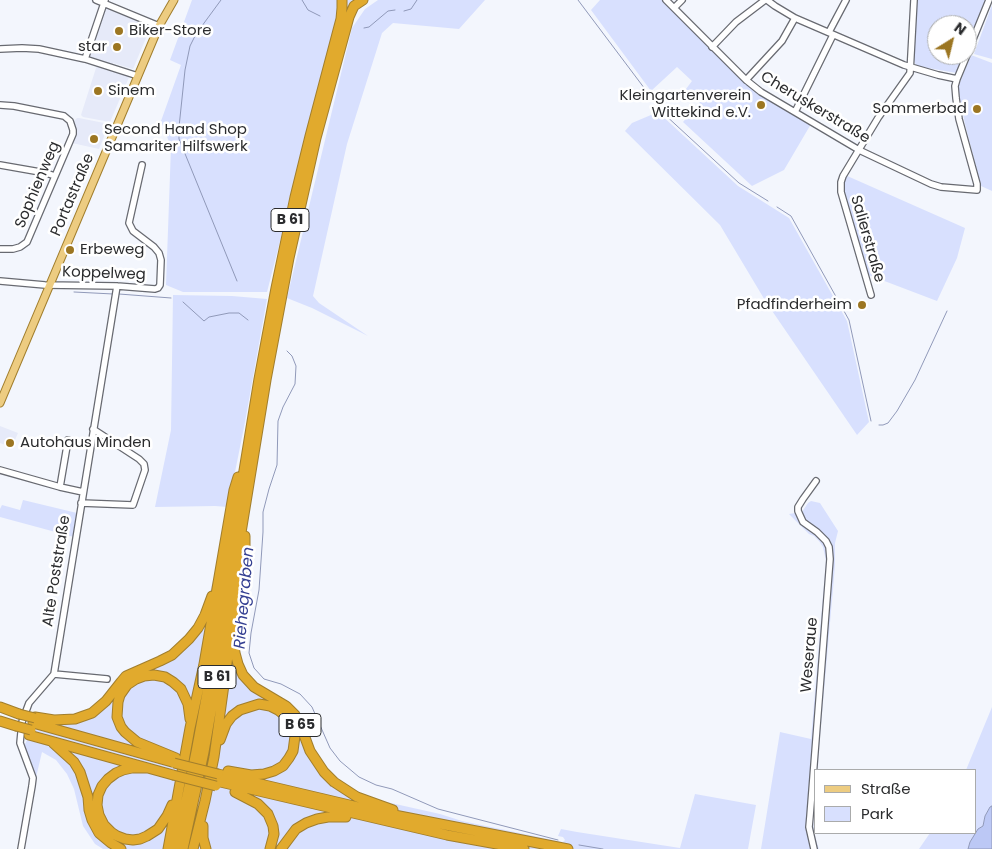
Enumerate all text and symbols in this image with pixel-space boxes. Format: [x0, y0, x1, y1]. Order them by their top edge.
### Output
north arrow [927, 15, 977, 65]
text: N [950, 17, 970, 40]
place label: Biker-Store [129, 22, 212, 40]
marker: Biker-Store [113, 25, 125, 37]
place label: star [78, 38, 107, 56]
marker: star [111, 41, 123, 53]
street label: Cheruskerstraße [757, 68, 873, 148]
place label: Sinem [108, 82, 155, 100]
marker: Sinem [92, 85, 104, 97]
place label: Kleingartenverein Wittekind e.V. [620, 87, 751, 122]
marker: Kleingartenverein Wittekind e.V. [755, 99, 767, 111]
place label: Sommerbad [872, 100, 967, 118]
marker: Sommerbad [971, 103, 983, 115]
place label: Second Hand Shop Samariter Hilfswerk [104, 121, 248, 156]
marker: Second Hand Shop Samariter Hilfswerk [88, 133, 100, 145]
street label: Sophienweg [12, 139, 64, 231]
street label: Portastraße [48, 151, 98, 239]
street label: Salierstraße [846, 193, 888, 285]
road number: B 61 [271, 208, 309, 232]
place label: Erbeweg [80, 241, 144, 259]
marker: Erbeweg [64, 244, 76, 256]
street label: Koppelweg [62, 264, 146, 284]
place label: Pfadfinderheim [737, 296, 852, 314]
marker: Pfadfinderheim [856, 299, 868, 311]
place label: Autohaus Minden [20, 434, 151, 452]
marker: Autohaus Minden [4, 437, 16, 449]
street label: Alte Poststraße [39, 514, 75, 628]
water label: Riehegraben [231, 546, 259, 650]
street label: Weseraue [798, 617, 822, 693]
road number: B 61 [198, 666, 236, 689]
road number: B 65 [279, 714, 321, 736]
legend [814, 769, 977, 834]
text: Straße [861, 778, 911, 799]
text: Park [861, 803, 893, 824]

